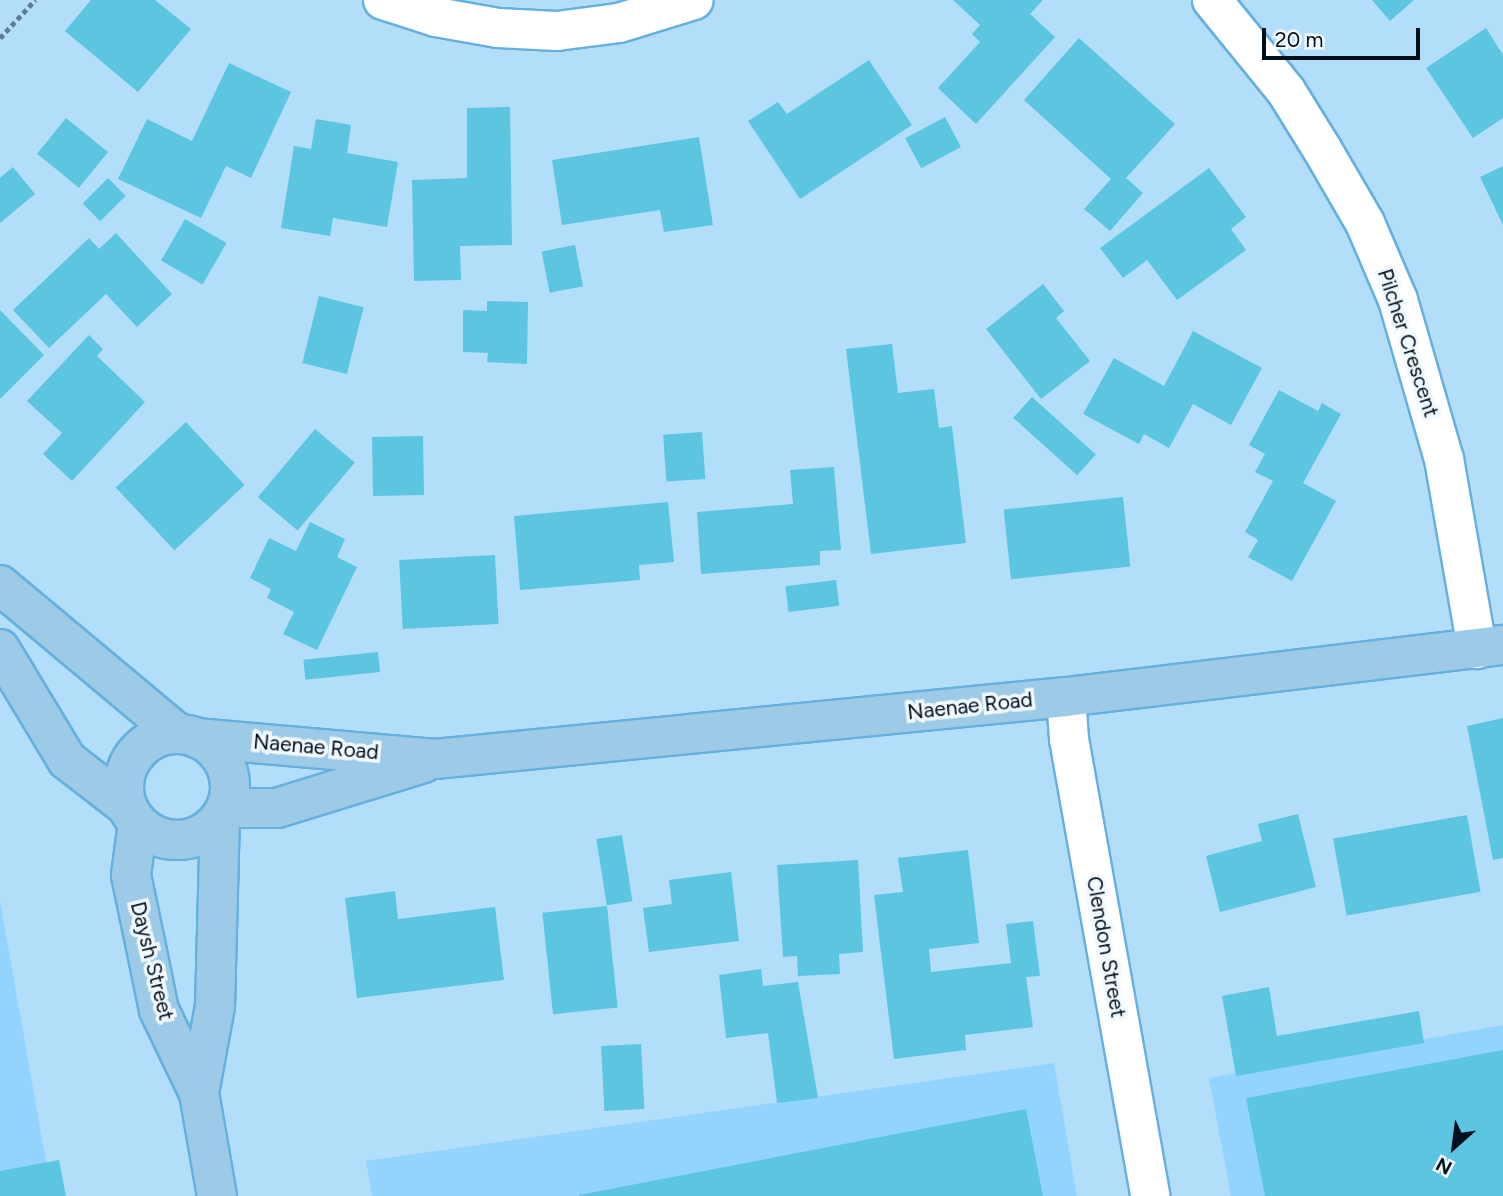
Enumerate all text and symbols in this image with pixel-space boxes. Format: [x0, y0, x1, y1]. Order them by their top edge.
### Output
scale bar [1265, 14, 1422, 58]
text: 20 m [1275, 27, 1323, 52]
street label: Pilcher Crescent [1372, 266, 1444, 420]
street label: Naenae Road [906, 687, 1034, 725]
street label: Naenae Road [252, 729, 380, 765]
street label: Clendon Street [1081, 874, 1131, 1020]
street label: Daysh Street [125, 899, 179, 1023]
north arrow [1419, 1112, 1489, 1182]
text: N [1432, 1152, 1456, 1180]

